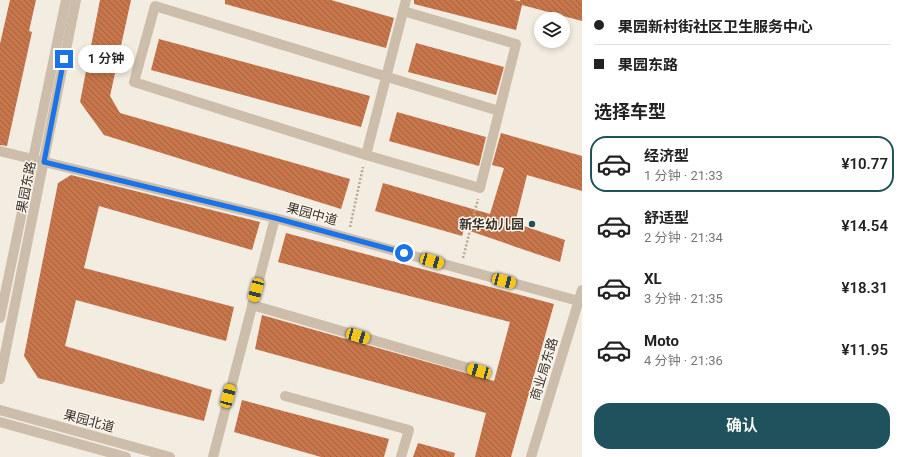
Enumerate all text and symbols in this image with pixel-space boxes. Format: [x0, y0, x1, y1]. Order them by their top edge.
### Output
map controls [534, 12, 570, 48]
button: layers [534, 12, 570, 48]
text: 果园新村街社区卫生服务中心 [618, 18, 813, 36]
callout: 1 分钟 [78, 45, 134, 73]
route end [55, 50, 73, 68]
text: 1 分钟 [88, 51, 124, 66]
text: 果园东路 [618, 56, 678, 74]
text: 选择车型 [594, 101, 666, 122]
icon: car [596, 146, 632, 182]
text: 经济型 [644, 147, 689, 165]
text: ¥10.77 [841, 155, 888, 173]
street label: 果园东路 [14, 160, 38, 214]
text: 1 分钟 · 21:33 [644, 168, 723, 183]
street label: 果园中道 [285, 200, 339, 228]
icon: car [596, 208, 632, 244]
text: 舒适型 [644, 209, 689, 227]
place label: 新华幼儿园 [459, 217, 524, 232]
text: ¥14.54 [841, 217, 888, 235]
marker: 新华幼儿园 [527, 219, 537, 229]
text: 2 分钟 · 21:34 [644, 230, 723, 245]
route start [395, 244, 413, 262]
car [419, 252, 445, 270]
icon: car [596, 270, 632, 306]
text: XL [644, 270, 662, 288]
car [491, 272, 517, 290]
car [247, 277, 265, 303]
text: ¥18.31 [841, 279, 888, 297]
text: 3 分钟 · 21:35 [644, 291, 723, 306]
car [345, 327, 371, 345]
icon: car [596, 332, 632, 368]
text: Moto [644, 332, 679, 350]
street label: 商业局东路 [527, 336, 561, 402]
text: ¥11.95 [841, 341, 888, 359]
text: 4 分钟 · 21:36 [644, 353, 723, 368]
car [466, 362, 492, 380]
car [219, 383, 237, 409]
button: 确认 [594, 403, 890, 449]
street label: 果园北道 [62, 407, 116, 435]

